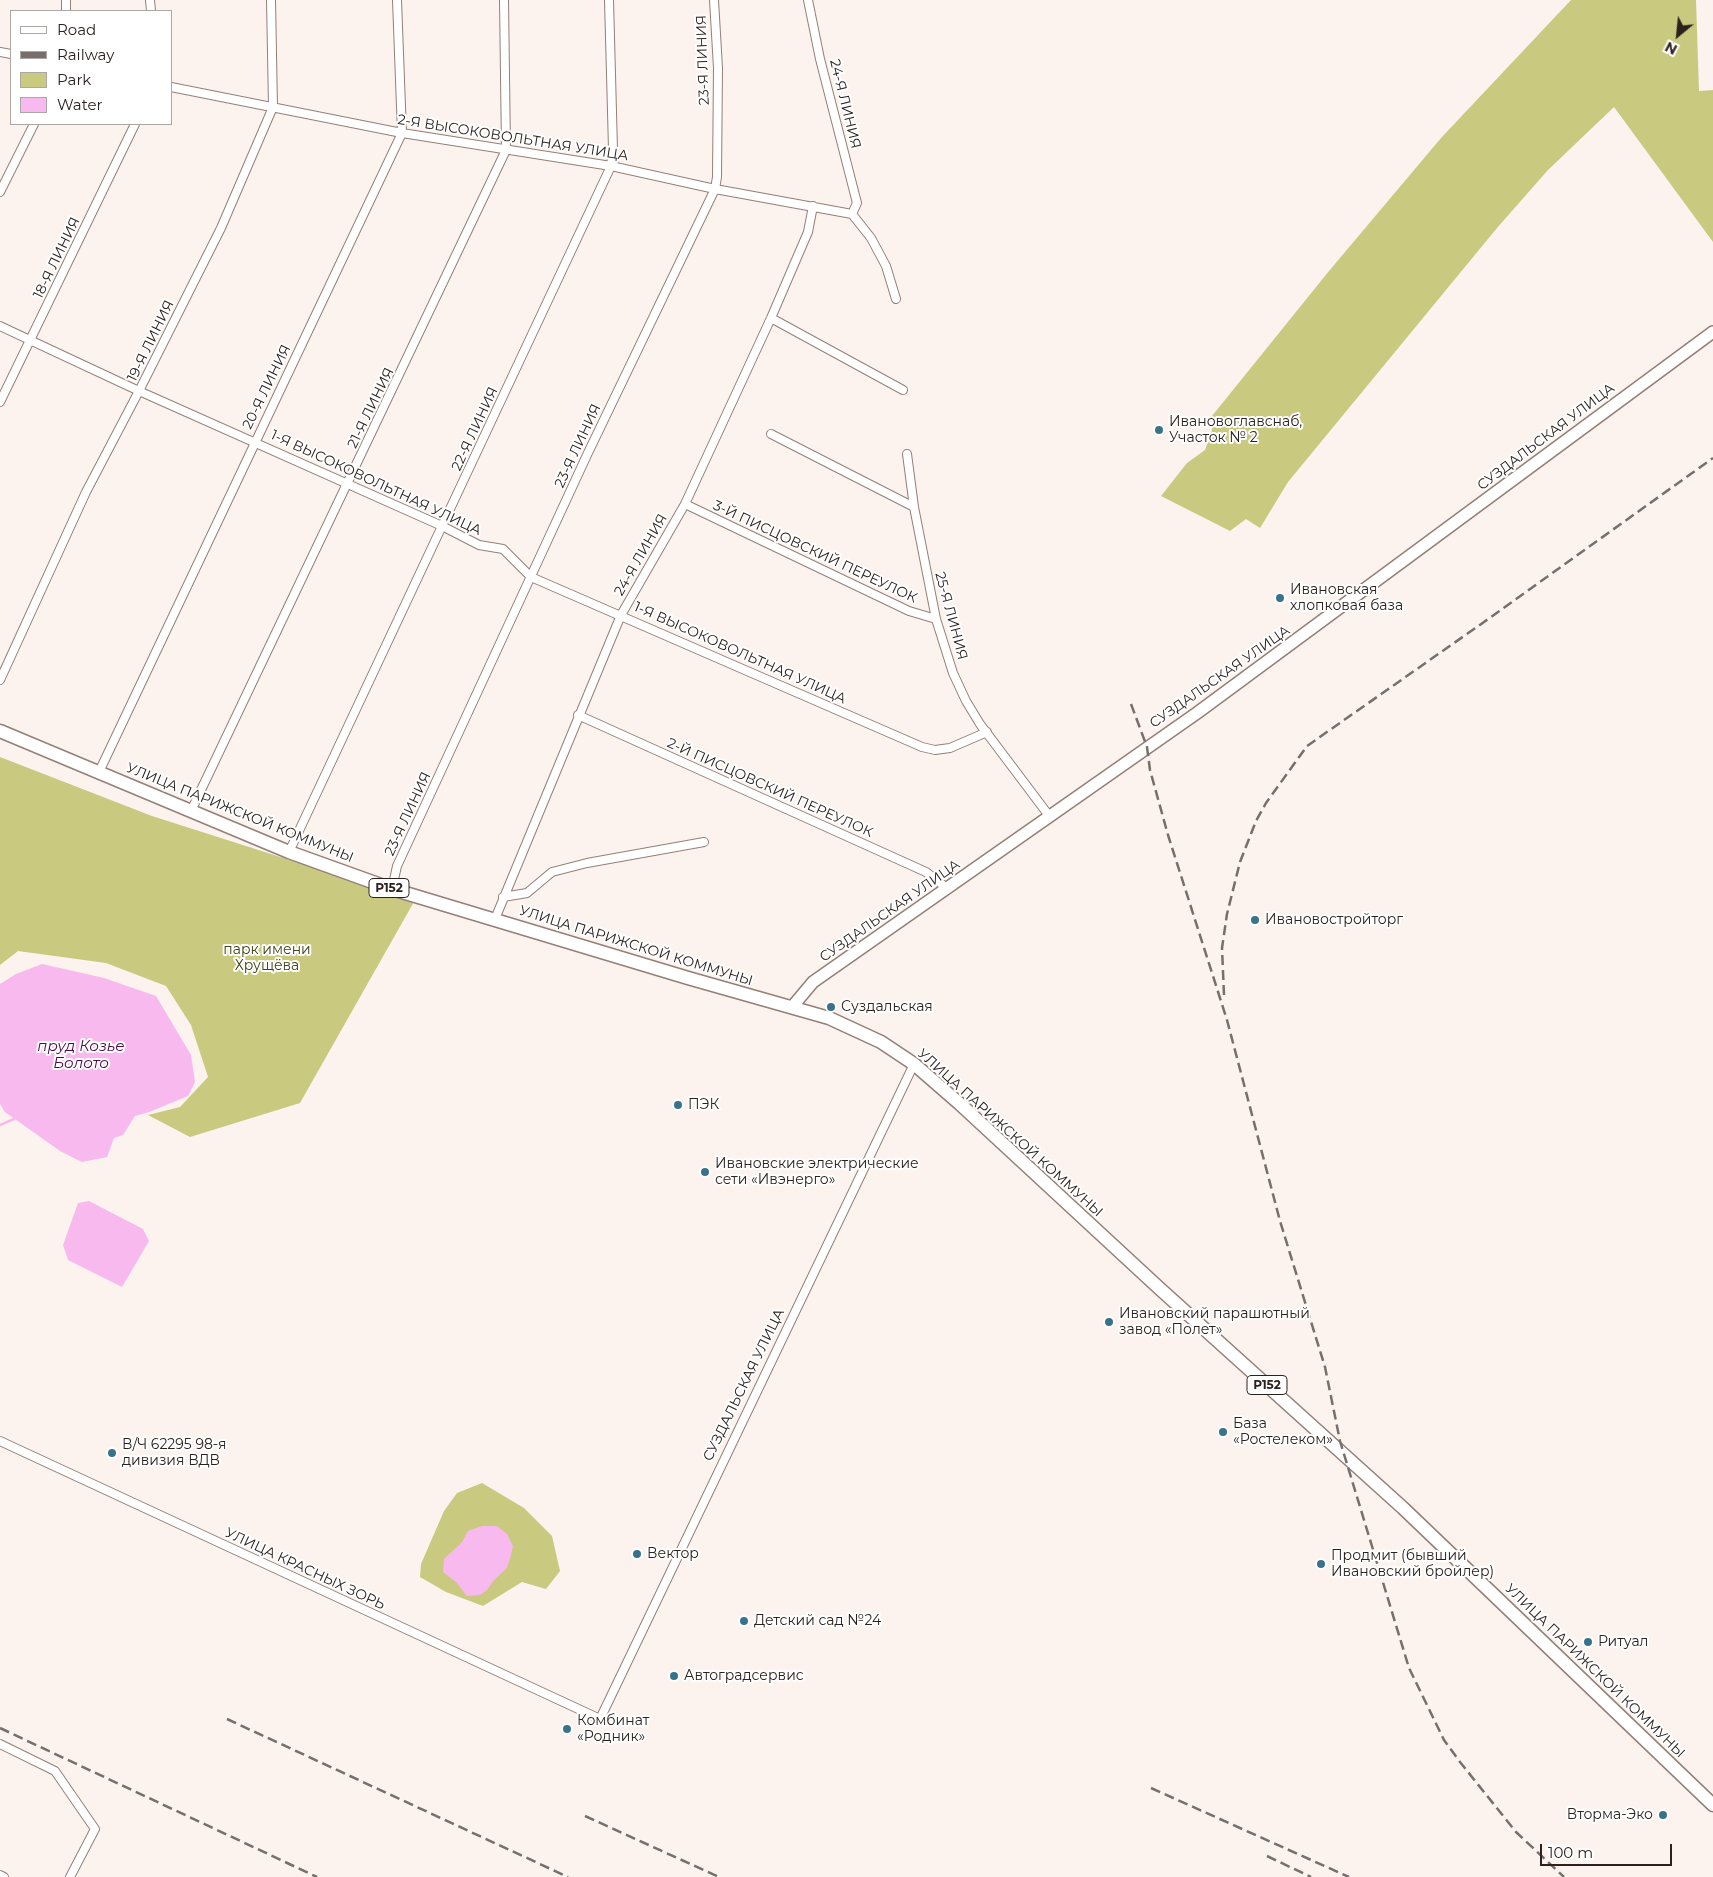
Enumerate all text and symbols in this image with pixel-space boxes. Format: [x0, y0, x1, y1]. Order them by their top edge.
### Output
legend [10, 10, 172, 125]
north arrow [1653, 10, 1703, 60]
street label: 23-Я ЛИНИЯ [693, 15, 713, 105]
text: Road [57, 20, 96, 39]
text: N [1662, 38, 1680, 59]
text: Railway [57, 45, 114, 64]
street label: 24-Я ЛИНИЯ [826, 58, 864, 150]
text: Park [57, 70, 91, 89]
text: Water [57, 95, 103, 114]
street label: 2-Я ВЫСОКОВОЛЬТНАЯ УЛИЦА [396, 111, 630, 165]
street label: 18-Я ЛИНИЯ [30, 215, 84, 301]
street label: 19-Я ЛИНИЯ [124, 298, 178, 384]
street label: 20-Я ЛИНИЯ [239, 342, 295, 432]
street label: 21-Я ЛИНИЯ [344, 365, 398, 451]
street label: СУЗДАЛЬСКАЯ УЛИЦА [1474, 380, 1618, 494]
street label: 22-Я ЛИНИЯ [448, 385, 502, 473]
street label: 23-Я ЛИНИЯ [551, 401, 605, 491]
place label: Ивановоглавснаб, Участок № 2 [1169, 414, 1302, 447]
marker: Ивановоглавснаб, Участок № 2 [1153, 424, 1165, 436]
street label: 1-Я ВЫСОКОВОЛЬТНАЯ УЛИЦА [268, 427, 484, 539]
street label: 3-Й ПИСЦОВСКИЙ ПЕРЕУЛОК [710, 497, 920, 607]
street label: 24-Я ЛИНИЯ [611, 511, 671, 599]
street label: 25-Я ЛИНИЯ [931, 570, 971, 662]
place label: Ивановская хлопковая база [1290, 582, 1403, 614]
marker: Ивановская хлопковая база [1274, 592, 1286, 604]
street label: 1-Я ВЫСОКОВОЛЬТНАЯ УЛИЦА [631, 598, 849, 708]
street label: СУЗДАЛЬСКАЯ УЛИЦА [1147, 622, 1293, 732]
street label: 2-Й ПИСЦОВСКИЙ ПЕРЕУЛОК [665, 735, 875, 841]
street label: УЛИЦА ПАРИЖСКОЙ КОММУНЫ [124, 760, 356, 866]
street label: 23-Я ЛИНИЯ [381, 769, 435, 859]
street label: СУЗДАЛЬСКАЯ УЛИЦА [817, 856, 963, 966]
road number: Р152 [369, 878, 409, 898]
street label: УЛИЦА ПАРИЖСКОЙ КОММУНЫ [517, 902, 755, 990]
place label: Ивановостройторг [1265, 912, 1403, 928]
marker: Ивановостройторг [1249, 914, 1261, 926]
park label: парк имени Хрущёва [223, 942, 311, 974]
place label: Суздальская [841, 999, 933, 1015]
marker: Суздальская [825, 1001, 837, 1013]
water label: пруд Козье Болото [37, 1038, 125, 1073]
street label: УЛИЦА ПАРИЖСКОЙ КОММУНЫ [914, 1045, 1106, 1221]
place label: ПЭК [688, 1097, 719, 1113]
marker: ПЭК [672, 1099, 684, 1111]
place label: Ивановские электрические сети «Ивэнерго» [715, 1156, 919, 1188]
marker: Ивановские электрические сети «Ивэнерго» [699, 1166, 711, 1178]
street label: СУЗДАЛЬСКАЯ УЛИЦА [700, 1306, 788, 1464]
place label: Ивановский парашютный завод «Полет» [1119, 1306, 1310, 1338]
marker: Ивановский парашютный завод «Полет» [1103, 1316, 1115, 1328]
road number: Р152 [1247, 1376, 1287, 1394]
place label: База «Ростелеком» [1233, 1416, 1333, 1448]
marker: База «Ростелеком» [1217, 1426, 1229, 1438]
place label: В/Ч 62295 98-я дивизия ВДВ [122, 1437, 226, 1470]
marker: В/Ч 62295 98-я дивизия ВДВ [106, 1447, 118, 1459]
street label: УЛИЦА КРАСНЫХ ЗОРЬ [222, 1525, 388, 1613]
place label: Вектор [647, 1546, 699, 1562]
marker: Вектор [631, 1548, 643, 1560]
place label: Продмит (бывший Ивановский бройлер) [1331, 1548, 1494, 1580]
marker: Продмит (бывший Ивановский бройлер) [1315, 1558, 1327, 1570]
street label: УЛИЦА ПАРИЖСКОЙ КОММУНЫ [1502, 1580, 1688, 1762]
place label: Детский сад №24 [754, 1613, 881, 1629]
marker: Детский сад №24 [738, 1615, 750, 1627]
place label: Ритуал [1598, 1634, 1648, 1650]
marker: Ритуал [1582, 1636, 1594, 1648]
place label: Автоградсервис [684, 1668, 804, 1684]
marker: Автоградсервис [668, 1670, 680, 1682]
place label: Комбинат «Родник» [577, 1713, 649, 1745]
marker: Комбинат «Родник» [561, 1723, 573, 1735]
place label: Вторма-Эко [1567, 1807, 1653, 1823]
marker: Вторма-Эко [1657, 1809, 1669, 1821]
scale bar [1543, 1834, 1676, 1866]
text: 100 m [1548, 1843, 1593, 1862]

